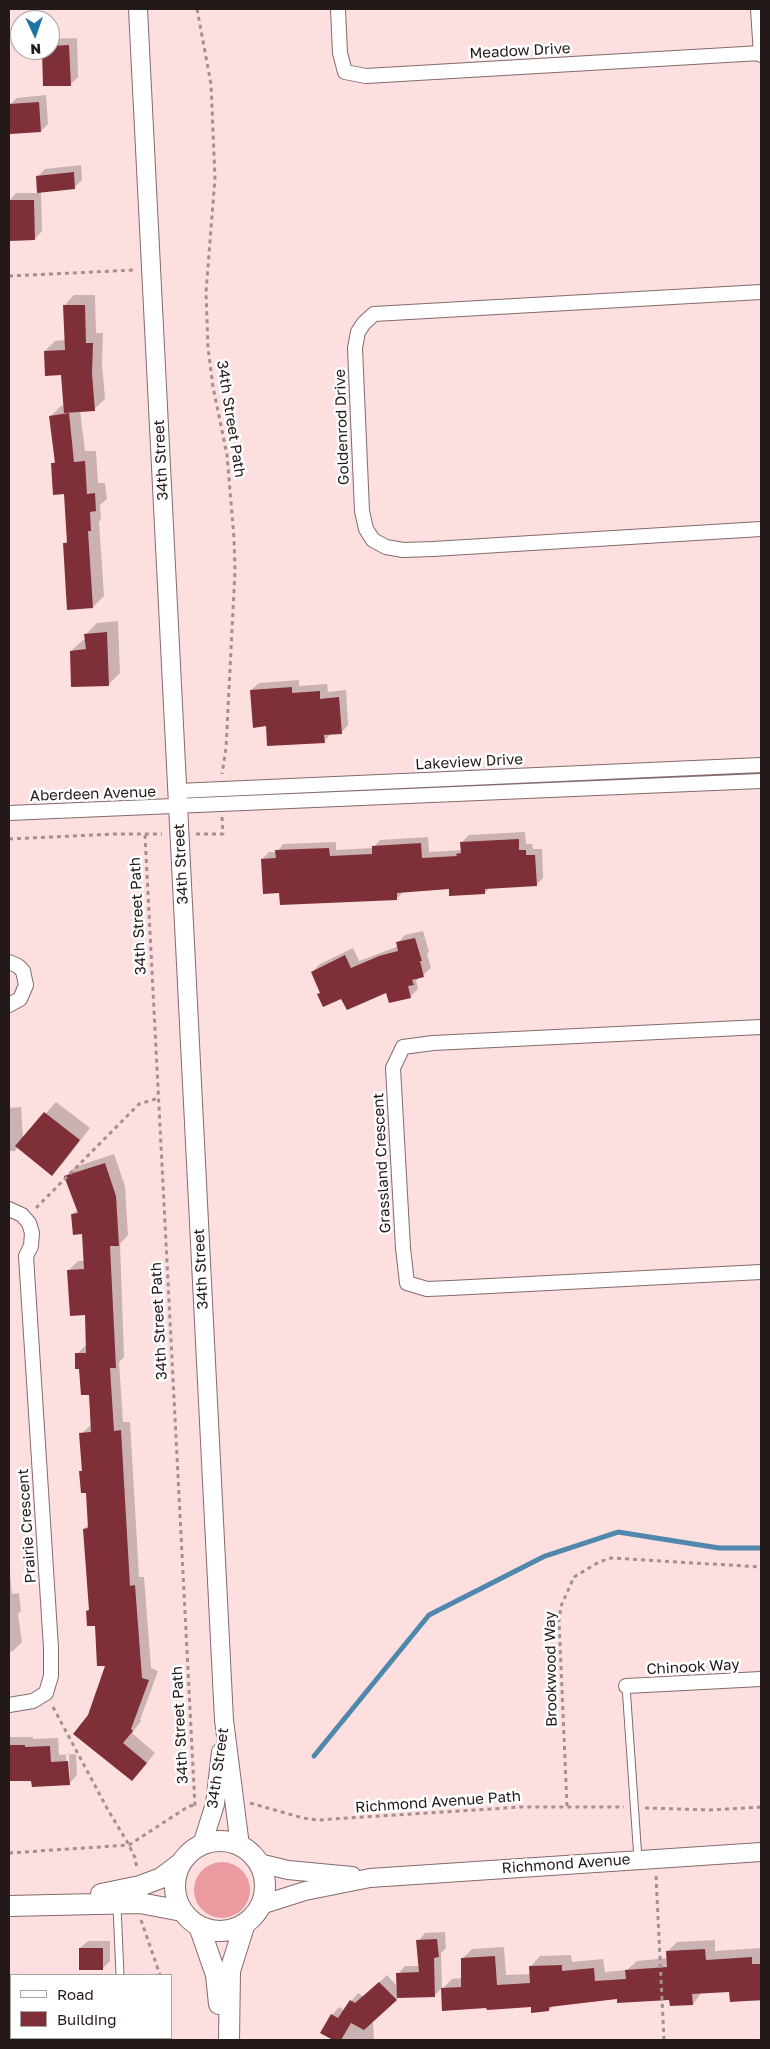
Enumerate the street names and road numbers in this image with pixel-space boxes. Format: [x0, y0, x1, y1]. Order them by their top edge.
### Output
street label: Meadow Drive [469, 39, 571, 63]
street label: 34th Street Path [213, 359, 249, 479]
street label: Goldenrod Drive [331, 369, 353, 485]
street label: 34th Street [150, 419, 172, 501]
street label: Lakeview Drive [415, 750, 523, 774]
street label: Aberdeen Avenue [30, 783, 156, 805]
street label: 34th Street [170, 823, 192, 905]
street label: 34th Street Path [126, 856, 150, 976]
street label: Grassland Crescent [369, 1092, 395, 1234]
street label: 34th Street [190, 1228, 212, 1310]
street label: 34th Street Path [147, 1261, 171, 1381]
street label: Prairie Crescent [14, 1468, 40, 1584]
street label: Brookwood Way [541, 1611, 561, 1727]
street label: Chinook Way [646, 1656, 740, 1678]
street label: 34th Street Path [168, 1665, 192, 1785]
street label: 34th Street [203, 1726, 233, 1810]
street label: Richmond Avenue Path [355, 1787, 521, 1817]
street label: Richmond Avenue [501, 1851, 631, 1877]

